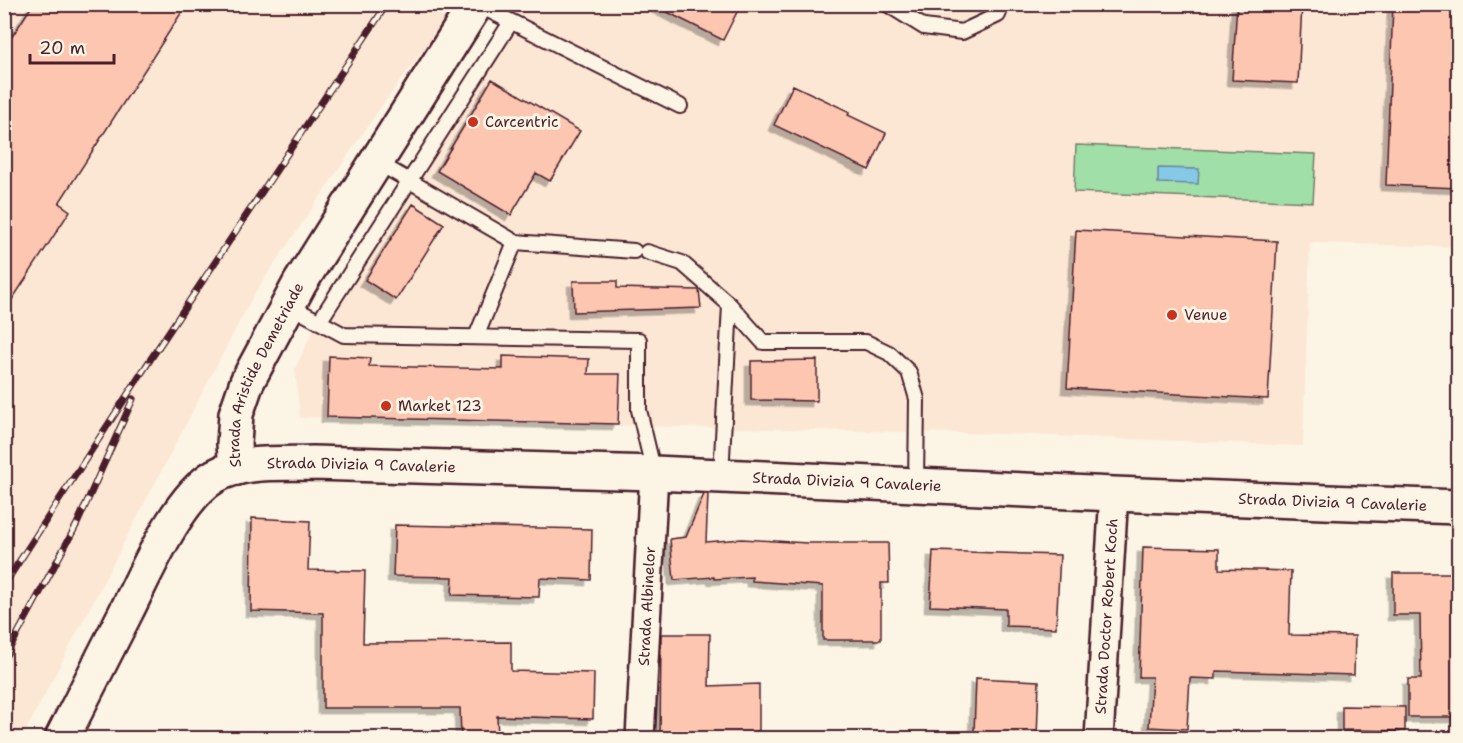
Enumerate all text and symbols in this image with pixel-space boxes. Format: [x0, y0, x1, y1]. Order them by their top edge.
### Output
scale bar [30, 27, 114, 65]
text: 20 m [39, 36, 85, 60]
place label: Carcentric [485, 112, 559, 132]
marker: Carcentric [466, 115, 480, 129]
street label: Strada Aristide Demetriade [224, 279, 308, 468]
place label: Venue [1184, 305, 1227, 325]
marker: Venue [1165, 308, 1179, 322]
place label: Market 123 [398, 396, 482, 416]
marker: Market 123 [379, 399, 393, 413]
street label: Strada Divizia 9 Cavalerie [266, 453, 456, 477]
street label: Strada Divizia 9 Cavalerie [752, 468, 942, 496]
street label: Strada Divizia 9 Cavalerie [1238, 489, 1427, 516]
street label: Strada Doctor Robert Koch [1090, 518, 1122, 715]
street label: Strada Albinelor [634, 546, 660, 667]

